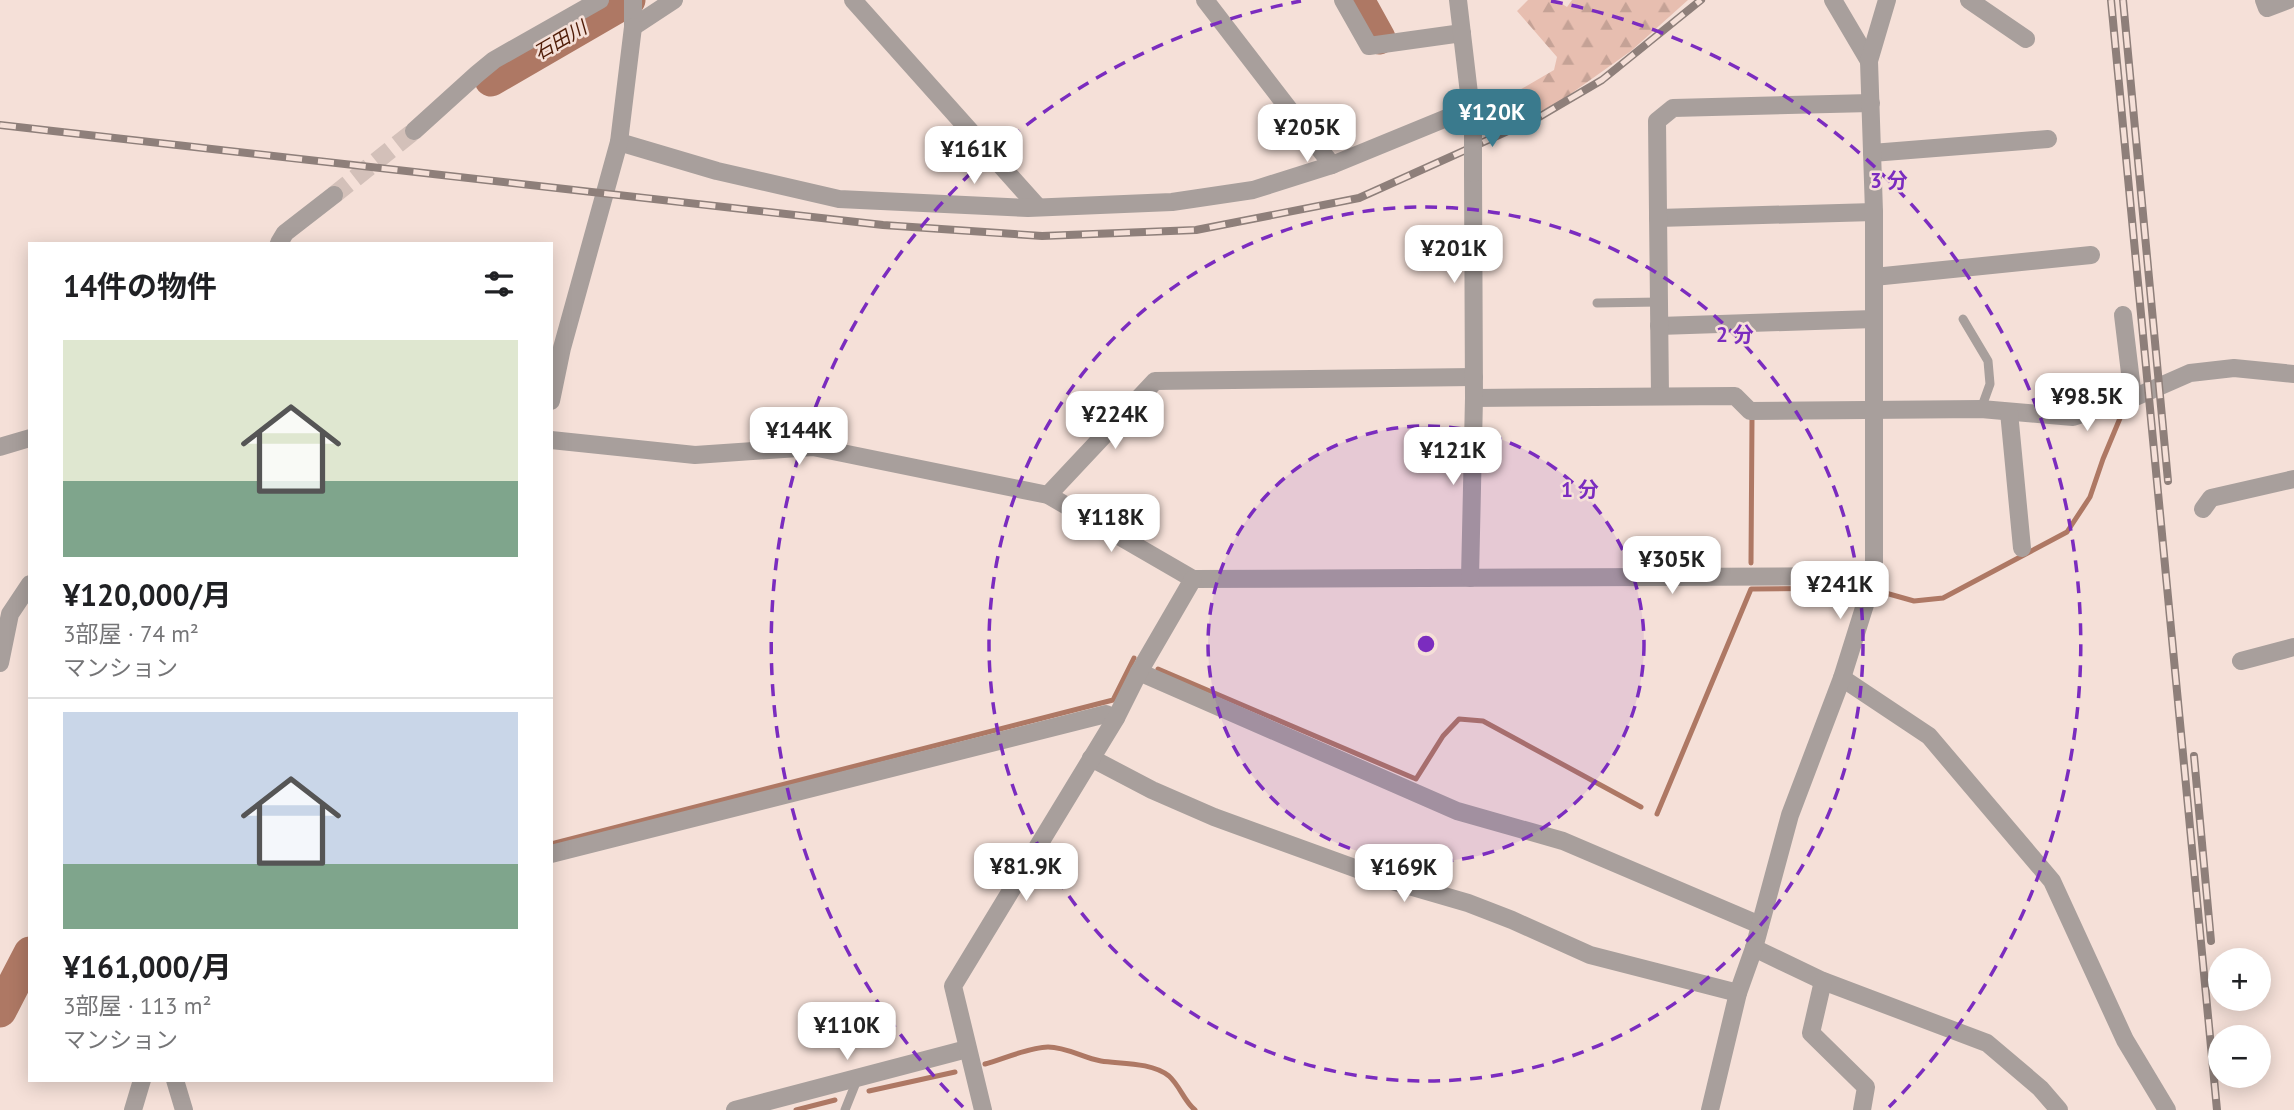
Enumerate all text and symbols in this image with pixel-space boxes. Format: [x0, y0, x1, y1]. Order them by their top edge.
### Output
water label: 石田川 [529, 14, 592, 65]
pin: ¥120K [1443, 90, 1541, 149]
text: ¥120K [1459, 97, 1525, 126]
pin: ¥205K [1258, 104, 1356, 164]
text: ¥205K [1274, 112, 1340, 141]
pin: ¥161K [925, 127, 1023, 186]
text: ¥161K [941, 134, 1007, 163]
text: 3 分 [1870, 167, 1908, 194]
pin: ¥201K [1405, 226, 1503, 285]
text: ¥201K [1421, 233, 1487, 262]
icon: filters [480, 265, 518, 303]
text: 14件の物件 [63, 266, 217, 305]
text: 2 分 [1716, 321, 1754, 348]
pin: ¥98.5K [2030, 374, 2144, 433]
text: ¥98.5K [2051, 381, 2123, 410]
icon: home [228, 386, 354, 512]
pin: ¥224K [1066, 392, 1164, 451]
text: ¥224K [1082, 399, 1148, 428]
pin: ¥144K [750, 407, 848, 467]
text: ¥144K [766, 415, 832, 444]
pin: ¥121K [1404, 428, 1502, 487]
text: ¥121K [1420, 435, 1486, 464]
text: 1 分 [1561, 476, 1599, 503]
pin: ¥118K [1062, 494, 1160, 554]
text: ¥118K [1078, 502, 1144, 531]
pin: ¥305K [1623, 536, 1721, 596]
text: ¥305K [1639, 544, 1705, 573]
pin: ¥241K [1791, 562, 1889, 621]
text: ¥241K [1807, 569, 1873, 598]
text: ¥120,000/月 [63, 575, 232, 614]
text: 3部屋 · 74 m² [63, 619, 199, 648]
centre of rings [1414, 632, 1438, 656]
text: マンション [63, 653, 178, 682]
icon: home [228, 758, 354, 884]
pin: ¥81.9K [969, 844, 1083, 903]
pin: ¥169K [1355, 844, 1453, 904]
text: ¥81.9K [990, 851, 1062, 880]
text: ¥169K [1371, 852, 1437, 881]
text: ¥161,000/月 [63, 947, 232, 986]
map controls [2208, 948, 2271, 1088]
button: + [2208, 948, 2271, 1011]
text: 3部屋 · 113 m² [63, 991, 211, 1020]
pin: ¥110K [798, 1002, 896, 1062]
text: ¥110K [814, 1010, 880, 1039]
text: マンション [63, 1025, 178, 1054]
button: − [2208, 1025, 2271, 1088]

